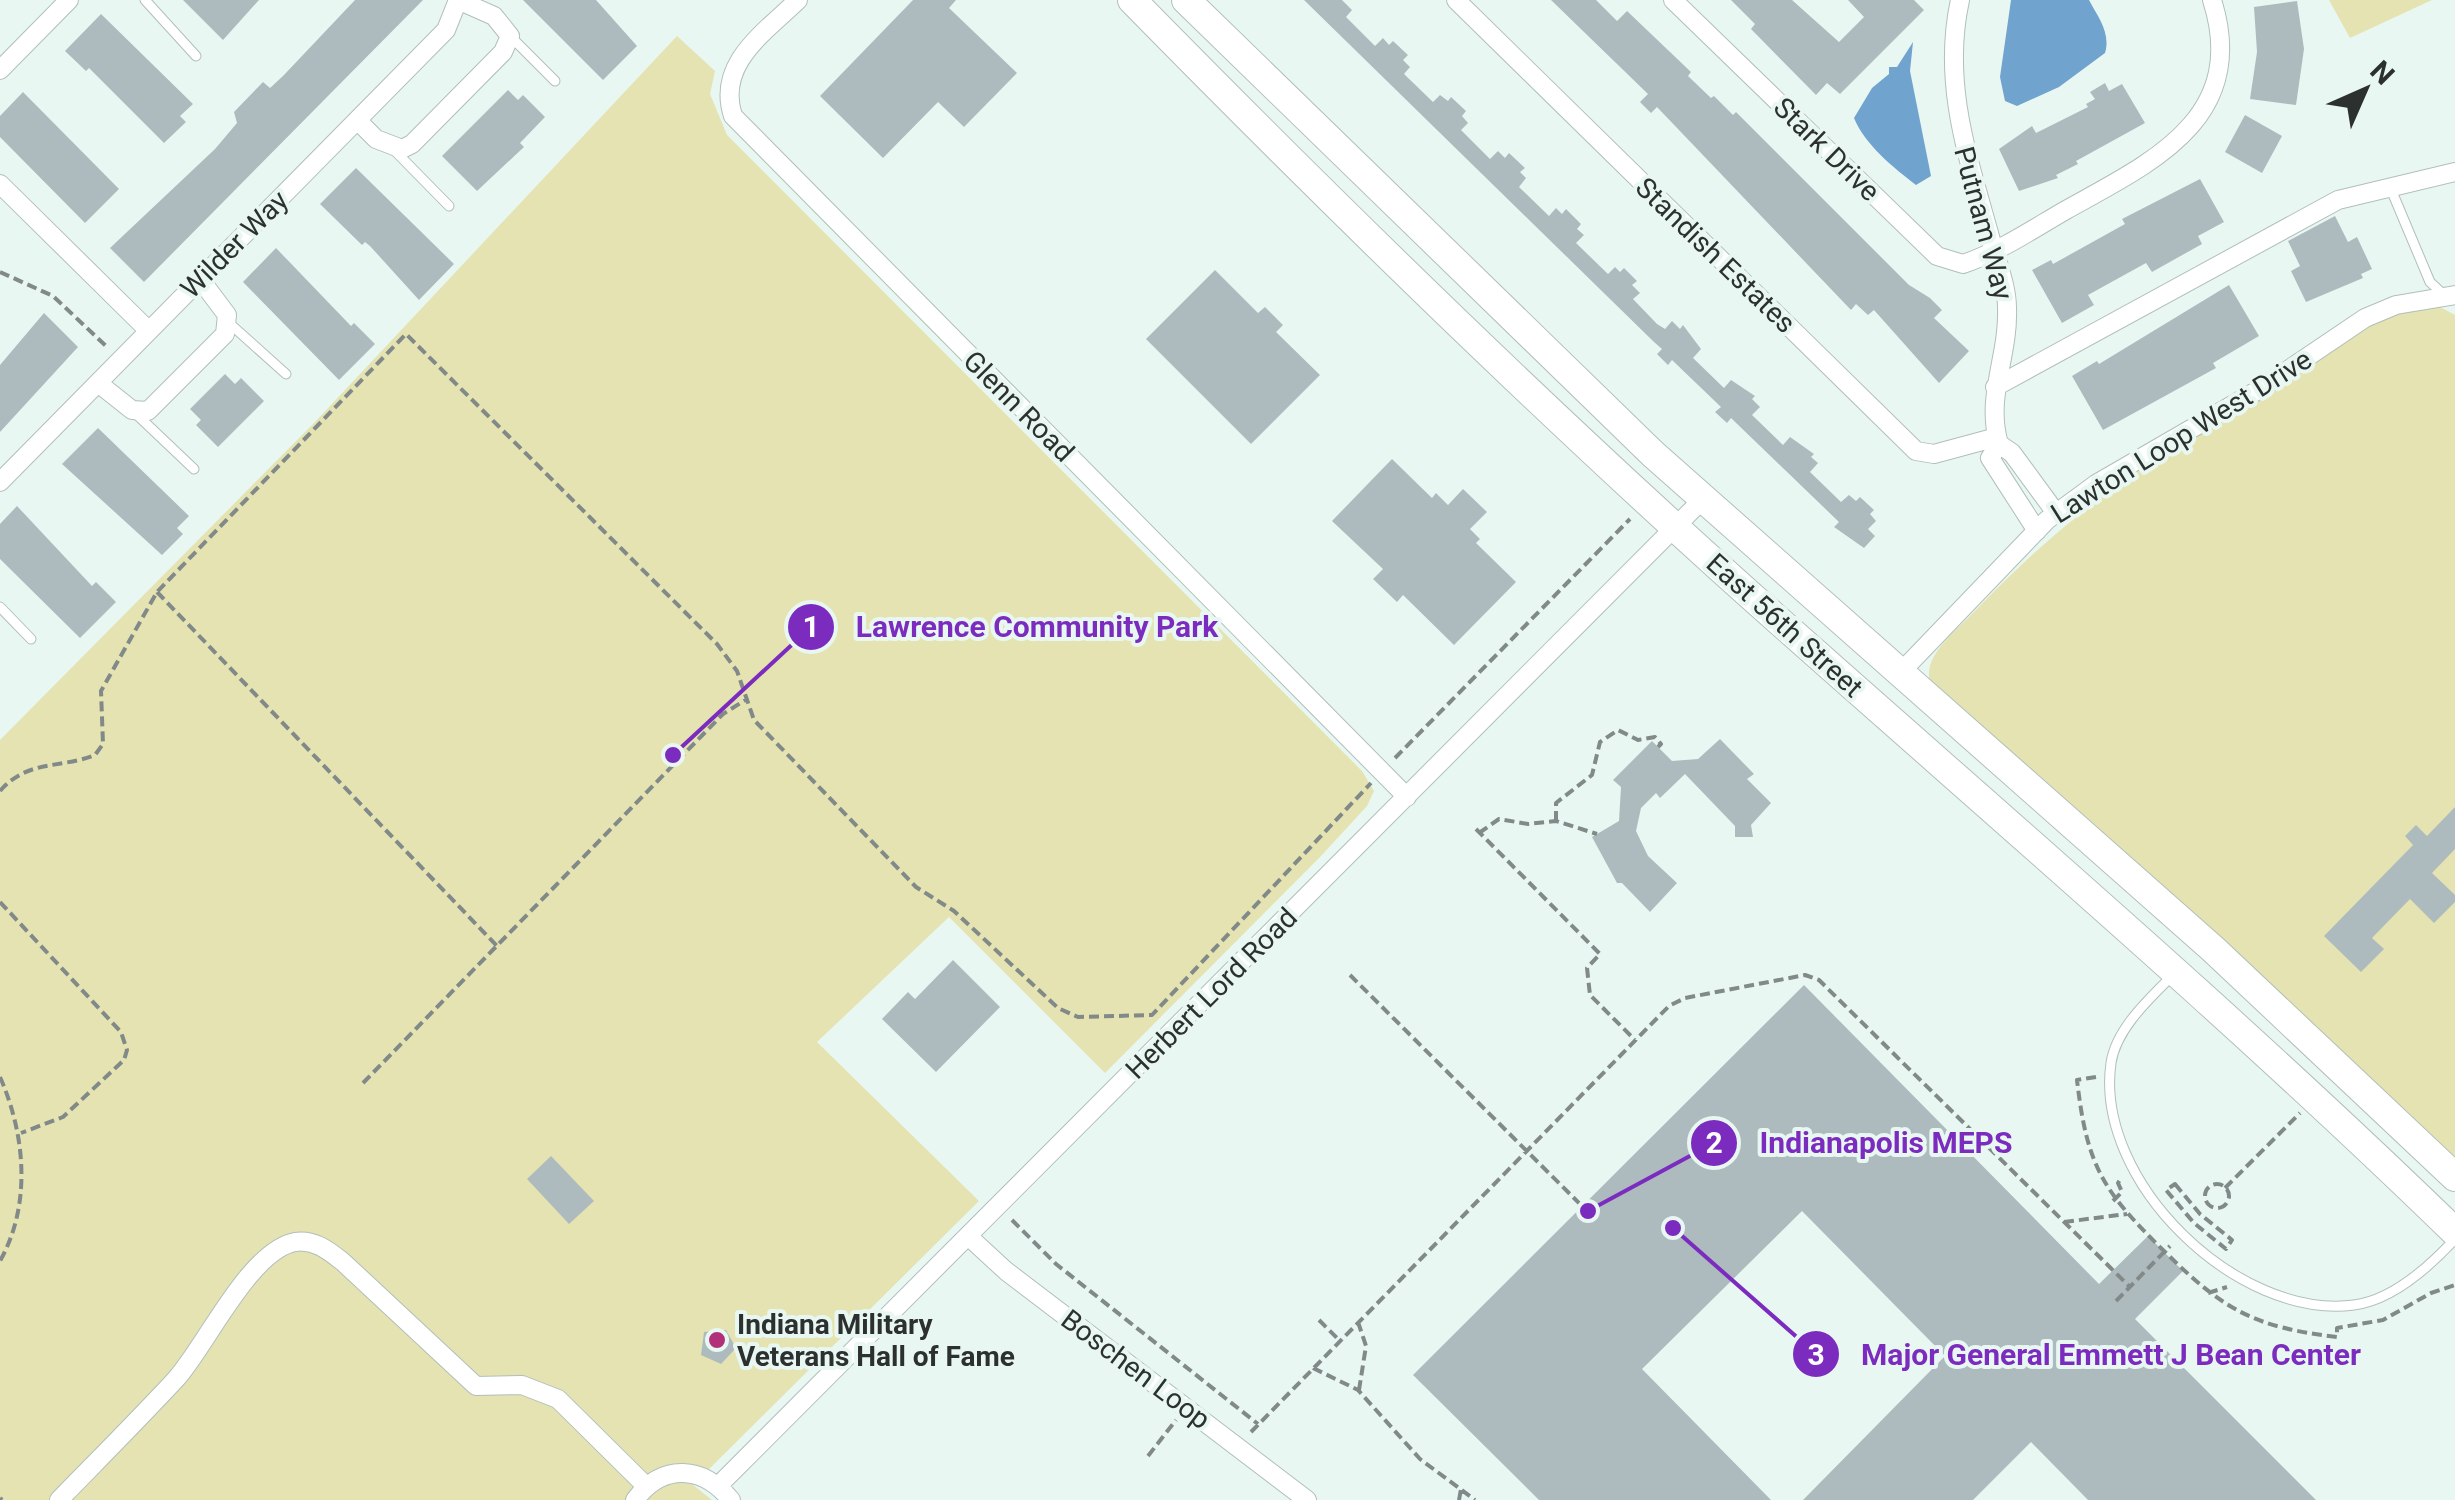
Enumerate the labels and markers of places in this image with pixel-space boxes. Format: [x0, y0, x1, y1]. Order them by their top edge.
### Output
callout: Lawrence Community Park [786, 597, 1238, 657]
callout: Indianapolis MEPS [1689, 1113, 2032, 1173]
place label: Indiana Military Veterans Hall of Fame [737, 1308, 1015, 1373]
callout: Major General Emmett J Bean Center [1791, 1324, 2380, 1384]
marker: Indiana Military Veterans Hall of Fame [706, 1329, 728, 1351]

